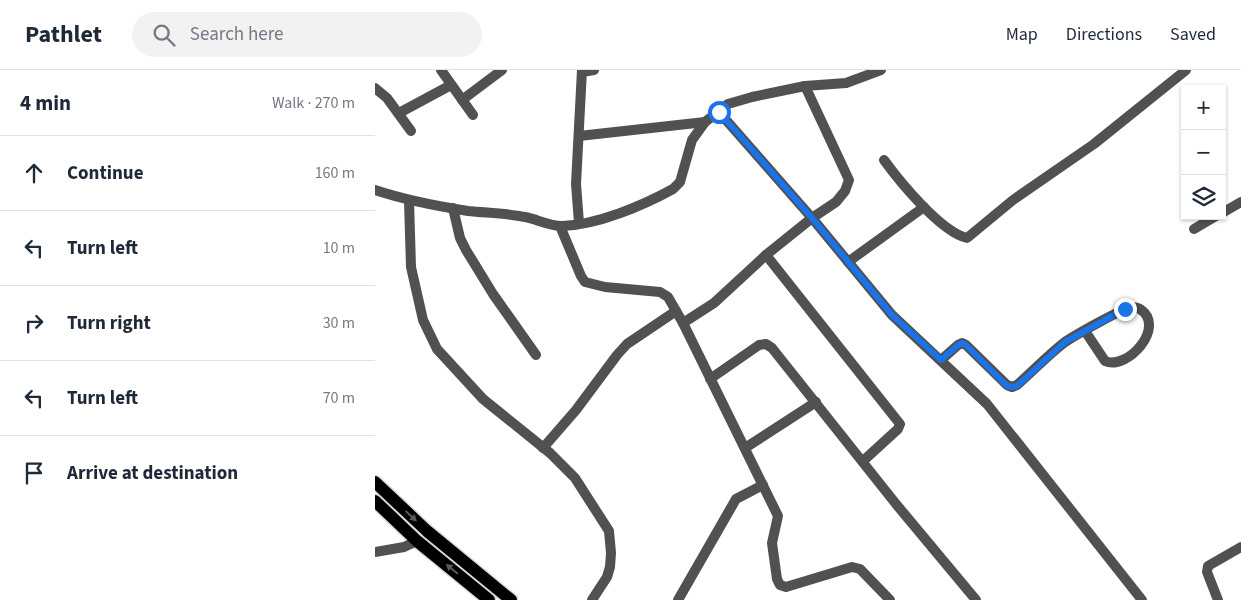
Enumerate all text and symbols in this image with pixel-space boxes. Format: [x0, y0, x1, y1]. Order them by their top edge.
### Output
search box [132, 12, 482, 57]
text: Pathlet [25, 17, 102, 52]
icon: search [150, 21, 178, 49]
text: Search here [190, 21, 284, 48]
text: Map [1006, 22, 1038, 47]
text: Directions [1066, 22, 1142, 47]
text: Saved [1170, 22, 1216, 47]
map controls [1181, 85, 1226, 220]
button: + [1181, 85, 1226, 130]
text: 4 min [20, 88, 71, 118]
text: Walk · 270 m [272, 92, 355, 114]
route start [708, 101, 731, 124]
button: − [1181, 130, 1226, 175]
icon: ahead [20, 159, 48, 187]
text: Continue [67, 160, 144, 187]
text: 160 m [315, 162, 355, 184]
button: layers [1181, 175, 1226, 220]
icon: left [20, 234, 48, 262]
text: Turn left [67, 235, 138, 262]
text: 10 m [323, 237, 355, 259]
route end [1114, 298, 1137, 321]
icon: right [20, 309, 48, 337]
text: Turn right [67, 310, 151, 337]
text: 30 m [323, 312, 355, 334]
icon: left [20, 384, 48, 412]
text: Turn left [67, 385, 138, 412]
text: 70 m [323, 387, 355, 409]
icon: arrive [20, 459, 48, 487]
text: Arrive at destination [67, 460, 238, 487]
one-way arrow [404, 510, 416, 522]
one-way arrow [445, 564, 458, 575]

